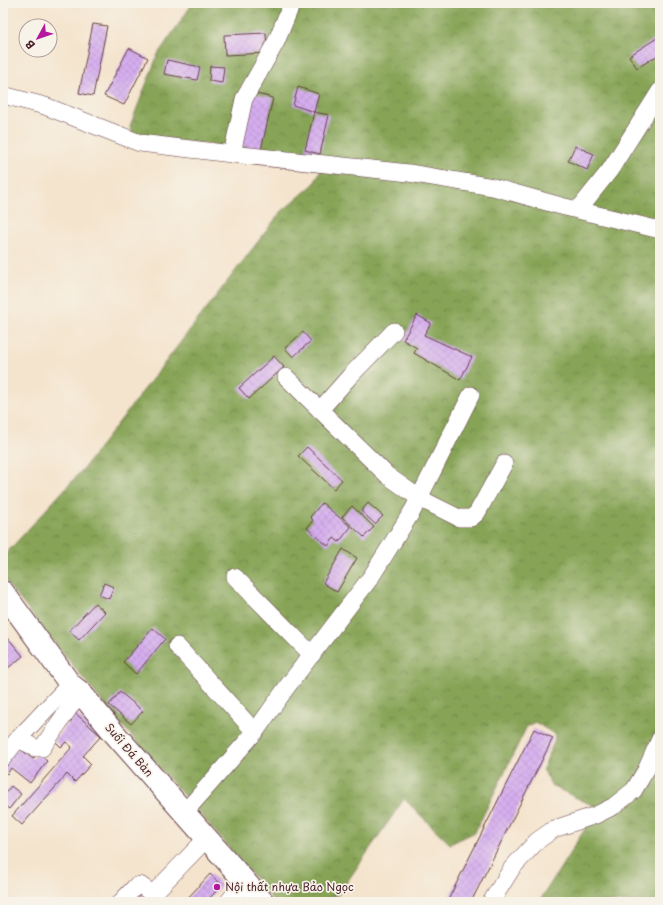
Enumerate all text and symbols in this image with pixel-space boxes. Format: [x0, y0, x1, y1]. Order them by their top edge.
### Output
north arrow [18, 18, 58, 58]
text: B [21, 36, 39, 53]
street label: Suối Đá Bàn [101, 719, 158, 780]
place label: Nội thất nhựa Bảo Ngọc [225, 878, 354, 895]
marker: Nội thất nhựa Bảo Ngọc [212, 882, 222, 892]

